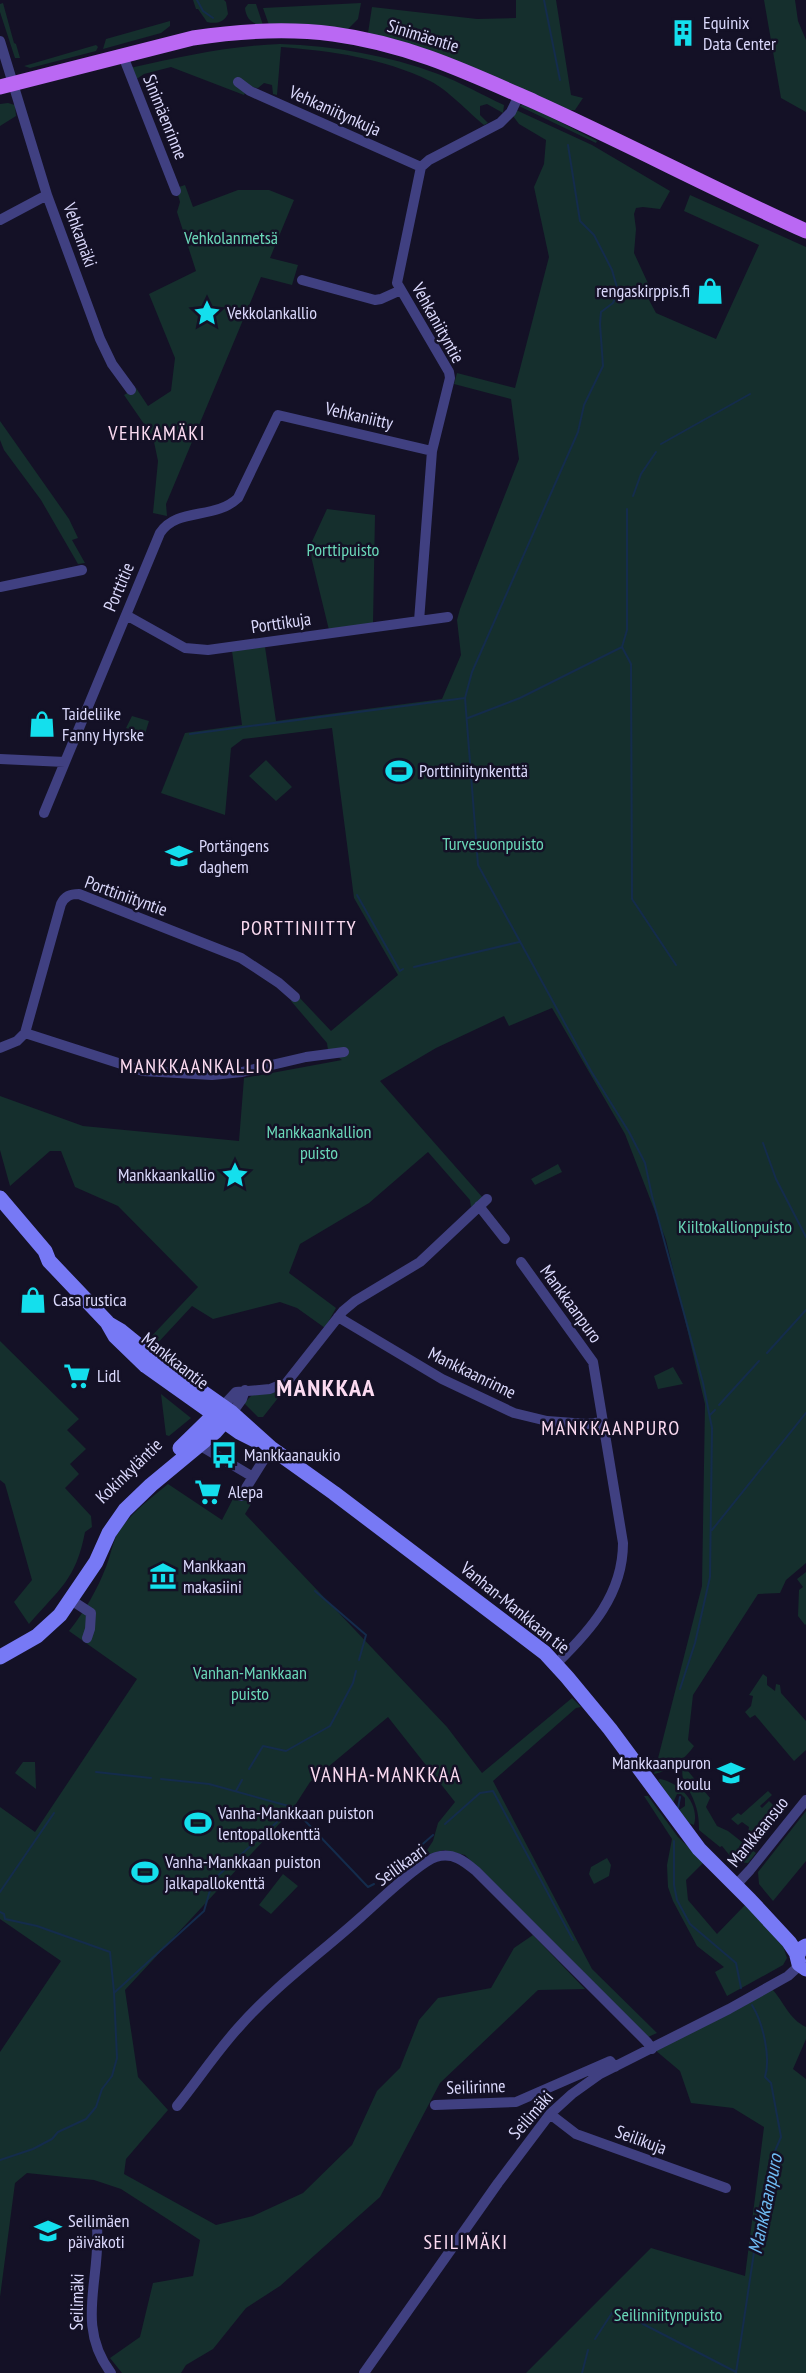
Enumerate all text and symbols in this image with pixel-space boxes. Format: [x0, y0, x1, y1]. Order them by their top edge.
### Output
place label: Equinix Data Center [703, 11, 776, 55]
street label: Sinimäentie [384, 14, 462, 57]
building icon: Equinix Data Center [668, 18, 698, 48]
street label: Sinimäenrinne [138, 71, 193, 163]
street label: Vehkaniitynkuja [285, 80, 385, 141]
street label: Vehkamäki [58, 199, 103, 270]
park label: Vehkolanmetsä [183, 226, 278, 249]
shop icon: rengaskirppis.fi [695, 276, 725, 306]
street label: Vehkaniityntie [406, 278, 470, 367]
place label: rengaskirppis.fi [596, 279, 690, 302]
place icon: Vekkolankallio [192, 298, 222, 328]
place label: Vekkolankallio [226, 301, 317, 324]
street label: Vehkaniitty [322, 396, 396, 435]
district label: VEHKAMÄKI [107, 420, 206, 446]
park label: Porttipuisto [307, 538, 380, 561]
street label: Porttitie [98, 559, 139, 615]
street label: Porttikuja [249, 607, 312, 638]
place label: Taideliike Fanny Hyrske [62, 702, 144, 746]
shop icon: Taideliike Fanny Hyrske [27, 709, 57, 739]
sports icon: Porttiniitynkenttä [384, 756, 414, 786]
place label: Porttiniitynkenttä [419, 759, 528, 782]
park label: Turvesuonpuisto [442, 832, 544, 855]
place label: Portängens daghem [199, 834, 269, 878]
school or university icon: Portängens daghem [164, 841, 194, 871]
street label: Porttiniityntie [82, 870, 171, 921]
district label: PORTTINIITTY [241, 915, 357, 941]
district label: MANKKAANKALLIO [120, 1053, 274, 1079]
park label: Mankkaankallion puisto [267, 1120, 372, 1164]
place icon: Mankkaankallio [220, 1160, 250, 1190]
place label: Mankkaankallio [118, 1163, 215, 1186]
park label: Kiiltokallionpuisto [678, 1215, 792, 1238]
street label: Mankkaanpuro [535, 1260, 608, 1348]
shop icon: Casa rustica [18, 1285, 48, 1315]
place label: Casa rustica [53, 1288, 127, 1311]
street label: Mankkaantie [137, 1327, 214, 1394]
street label: Mankkaanrinne [425, 1341, 520, 1404]
supermarket icon: Lidl [62, 1361, 92, 1391]
place label: Lidl [97, 1364, 121, 1387]
district label: MANKKAA [276, 1372, 376, 1403]
district label: MANKKAANPURO [541, 1415, 681, 1441]
street label: Kokinkyläntie [90, 1433, 167, 1508]
bus stop icon: Mankkaanaukio [209, 1440, 239, 1470]
place label: Mankkaanaukio [244, 1443, 341, 1466]
supermarket icon: Alepa [193, 1477, 223, 1507]
place label: Alepa [228, 1480, 263, 1503]
place label: Mankkaan makasiini [183, 1554, 246, 1598]
street label: Vanhan-Mankkaan tie [455, 1556, 575, 1659]
museum icon: Mankkaan makasiini [148, 1561, 178, 1591]
park label: Vanhan-Mankkaan puisto [192, 1661, 307, 1705]
place label: Mankkaanpuron koulu [612, 1751, 711, 1795]
school or university icon: Mankkaanpuron koulu [716, 1758, 746, 1788]
district label: VANHA-MANKKAA [310, 1761, 461, 1788]
street label: Mankkaansuo [722, 1791, 793, 1872]
place label: Vanha-Mankkaan puiston lentopallokenttä [217, 1801, 374, 1845]
sports icon: Vanha-Mankkaan puiston lentopallokenttä [183, 1808, 213, 1838]
street label: Seilikaari [371, 1838, 431, 1891]
place label: Vanha-Mankkaan puiston jalkapallokenttä [164, 1850, 321, 1894]
sports icon: Vanha-Mankkaan puiston jalkapallokenttä [130, 1857, 160, 1887]
street label: Seilirinne [446, 2074, 506, 2099]
street label: Seilimäki [503, 2086, 558, 2144]
street label: Seilikuja [612, 2120, 670, 2159]
water label: Mankkaanpuro [742, 2150, 789, 2256]
place label: Seilimäen päiväkoti [68, 2209, 129, 2253]
school or university icon: Seilimäen päiväkoti [33, 2216, 63, 2246]
district label: SEILIMÄKI [424, 2229, 508, 2255]
street label: Seilimäki [65, 2273, 88, 2331]
park label: Seilinniitynpuisto [614, 2303, 722, 2326]

